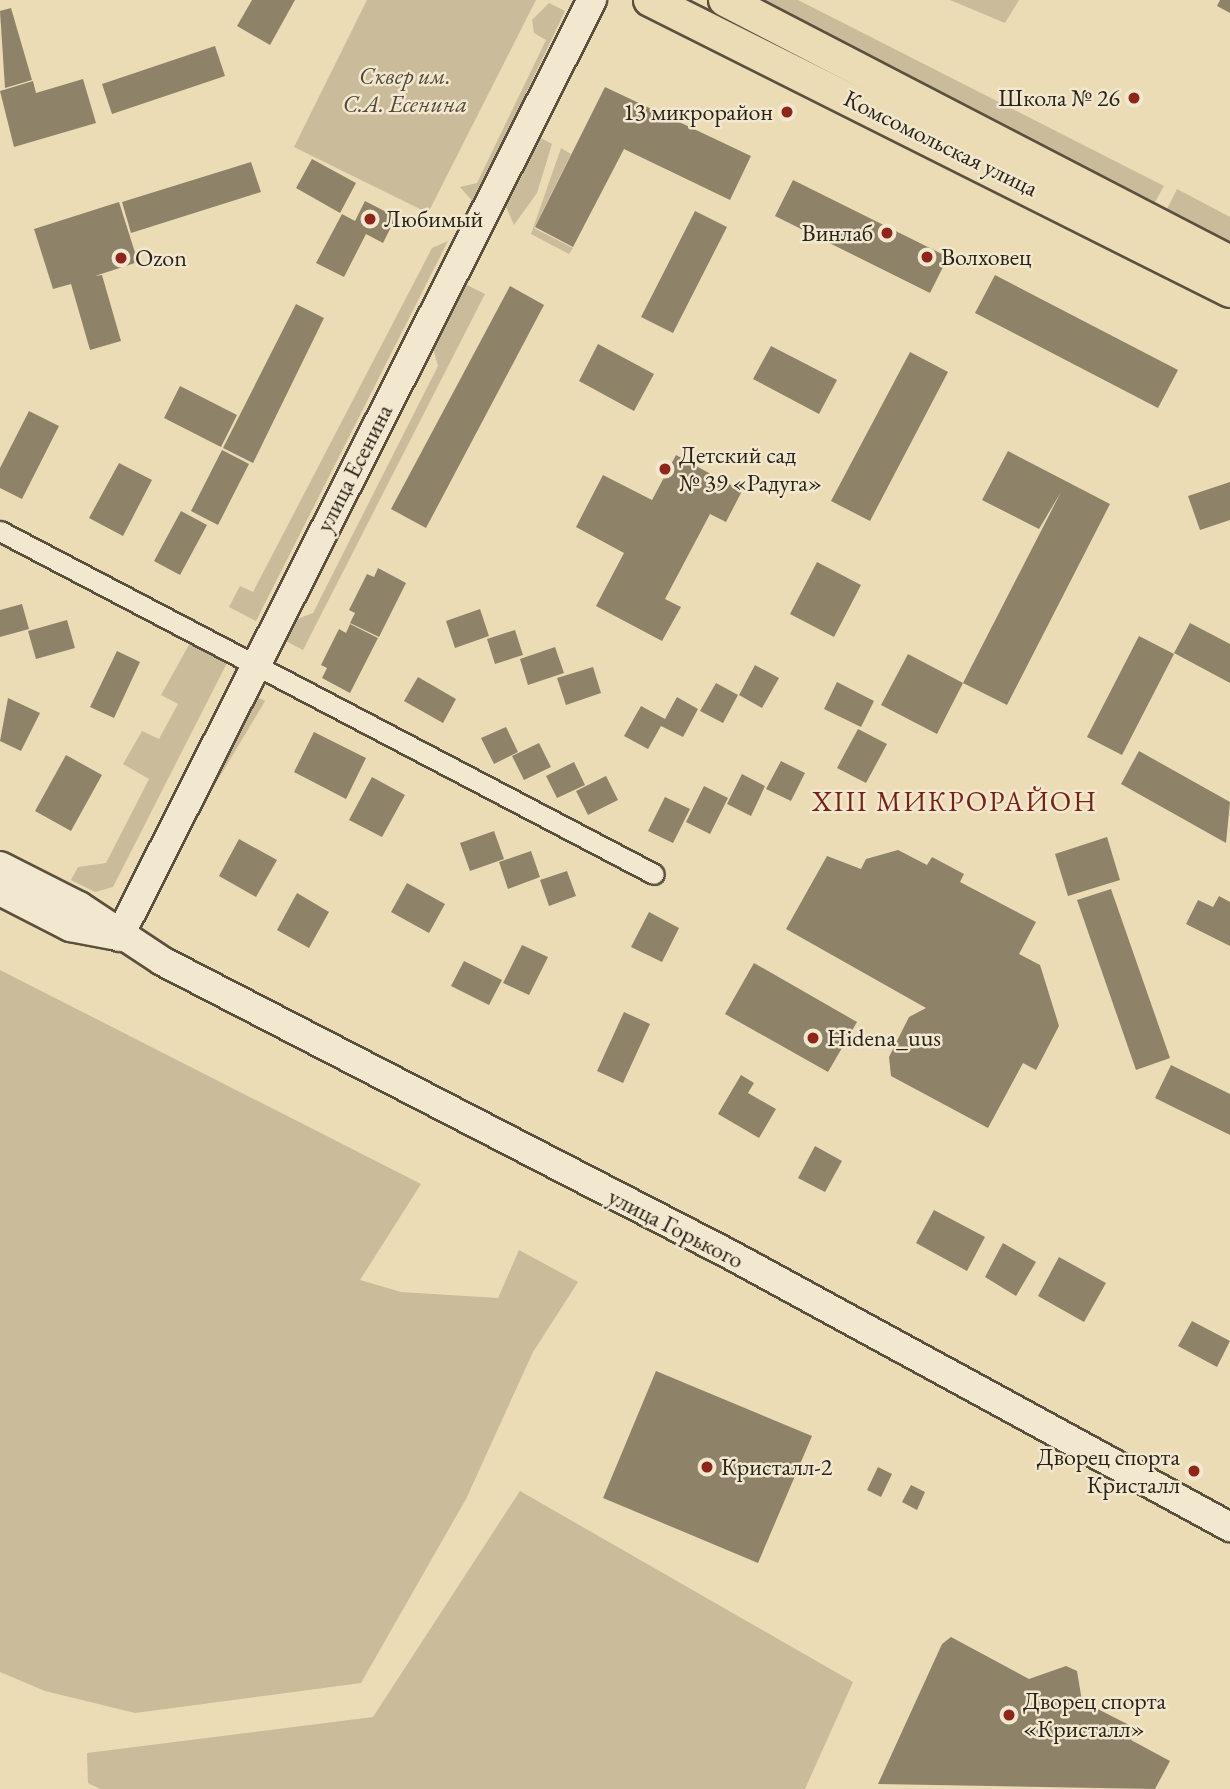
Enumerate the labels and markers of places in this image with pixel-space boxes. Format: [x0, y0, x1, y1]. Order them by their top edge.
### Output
place label: Школа № 26 [998, 84, 1120, 112]
marker: Школа № 26 [1126, 90, 1142, 106]
place label: 13 микрорайон [623, 98, 773, 126]
marker: 13 микрорайон [779, 104, 795, 120]
place label: Любимый [384, 205, 483, 233]
marker: Любимый [362, 211, 378, 227]
place label: Винлаб [802, 219, 873, 247]
marker: Винлаб [879, 225, 895, 241]
place label: Волховец [941, 243, 1031, 271]
place label: Ozon [135, 244, 187, 272]
marker: Волховец [919, 249, 935, 265]
marker: Ozon [113, 250, 129, 266]
place label: Детский сад № 39 «Радуга» [679, 441, 822, 497]
marker: Детский сад № 39 «Радуга» [657, 461, 673, 477]
place label: Hidena_uus [827, 1024, 941, 1052]
marker: Hidena_uus [805, 1030, 821, 1046]
place label: Дворец спорта Кристалл [1037, 1443, 1180, 1499]
place label: Кристалл-2 [721, 1453, 832, 1481]
marker: Кристалл-2 [699, 1459, 715, 1475]
marker: Дворец спорта Кристалл [1186, 1463, 1202, 1479]
place label: Дворец спорта «Кристалл» [1023, 1687, 1166, 1743]
marker: Дворец спорта «Кристалл» [1001, 1707, 1017, 1723]

